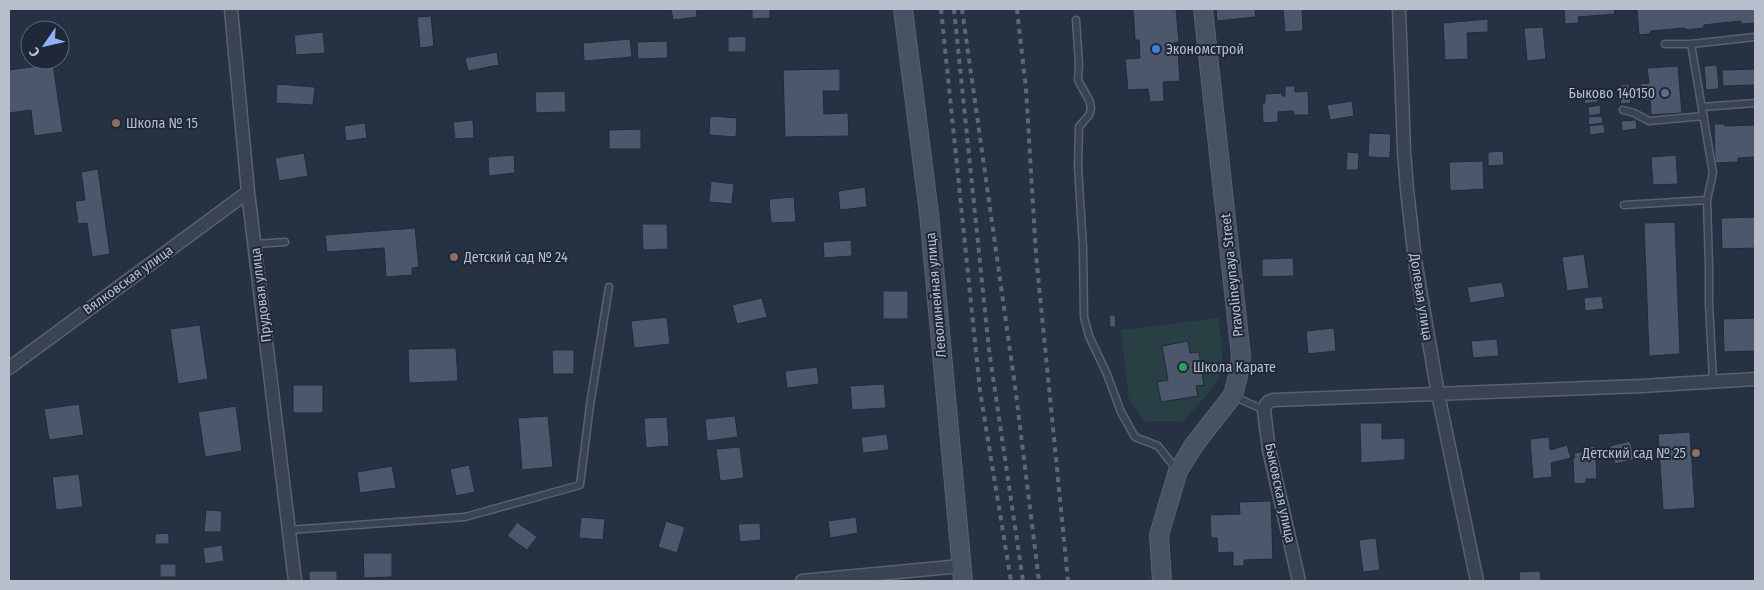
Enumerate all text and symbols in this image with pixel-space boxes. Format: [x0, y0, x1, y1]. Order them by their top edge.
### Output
north arrow [20, 20, 70, 70]
place label: Экономстрой [1166, 41, 1244, 58]
marker: Экономстрой [1150, 43, 1162, 55]
text: С [25, 44, 44, 60]
place label: Быково 140150 [1569, 85, 1655, 102]
marker: Быково 140150 [1659, 87, 1671, 99]
place label: Школа № 15 [126, 115, 198, 132]
marker: Школа № 15 [110, 117, 122, 129]
street label: Pravolineynaya Street [1217, 212, 1247, 338]
street label: Леволинейная улица [922, 232, 950, 358]
street label: Вялковская улица [80, 242, 176, 318]
street label: Прудовая улица [247, 246, 275, 343]
place label: Детский сад № 24 [463, 249, 568, 266]
marker: Детский сад № 24 [448, 251, 460, 263]
street label: Долевая улица [1406, 251, 1436, 342]
place label: Школа Карате [1193, 359, 1276, 376]
marker: Школа Карате [1177, 361, 1189, 373]
street label: Быковская улица [1261, 441, 1299, 545]
place label: Детский сад № 25 [1581, 445, 1686, 462]
marker: Детский сад № 25 [1690, 447, 1702, 459]

